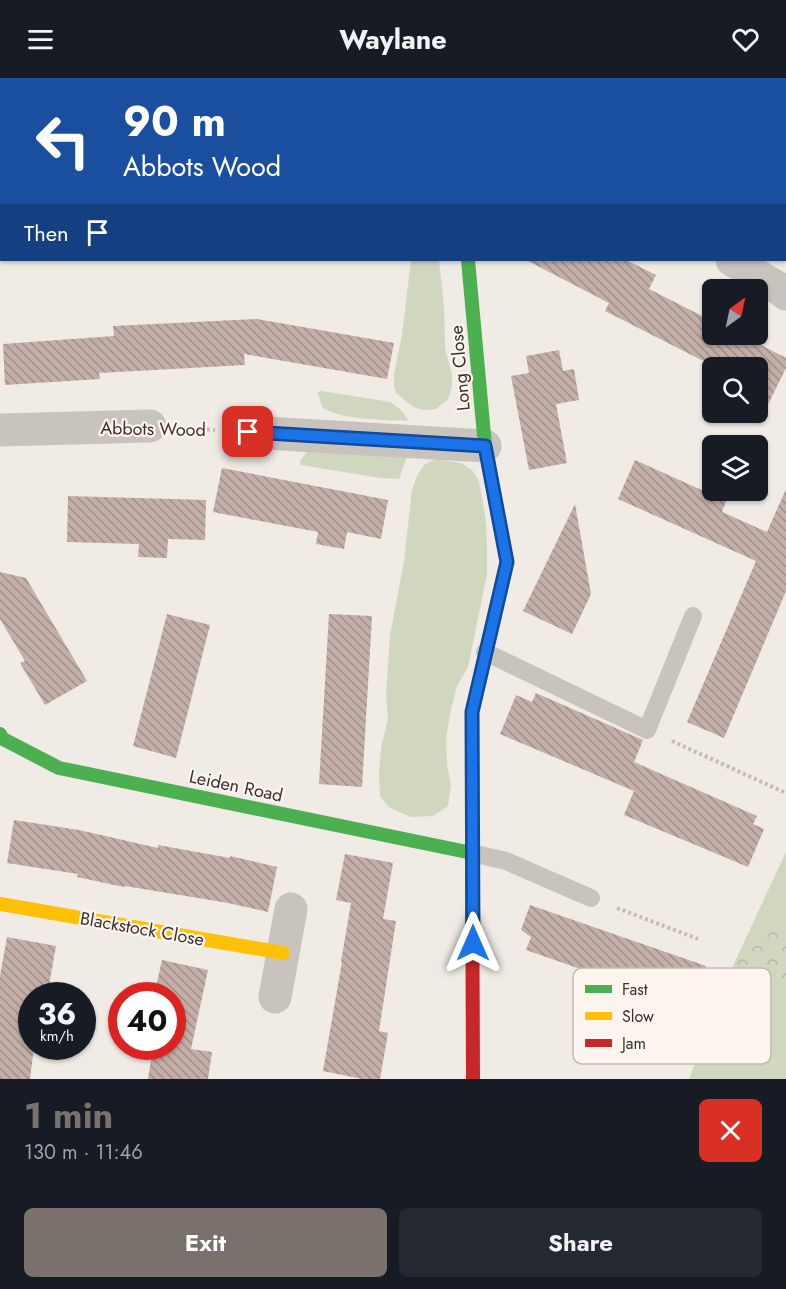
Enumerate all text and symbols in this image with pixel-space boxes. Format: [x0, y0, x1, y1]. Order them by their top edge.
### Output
text: Waylane [339, 20, 447, 59]
icon: menu [24, 23, 57, 56]
icon: heart [729, 23, 762, 56]
text: 90 m [123, 91, 226, 152]
icon: left [24, 102, 102, 180]
text: Abbots Wood [123, 147, 281, 186]
icon: arrive [81, 216, 114, 249]
text: Then [24, 217, 69, 249]
north arrow [702, 279, 768, 345]
map controls [702, 279, 768, 501]
street label: Long Close [443, 324, 477, 412]
button: search [702, 357, 768, 423]
pin [222, 406, 273, 457]
street label: Abbots Wood [100, 415, 206, 443]
icon: arrive [231, 415, 264, 448]
button: layers [702, 435, 768, 501]
street label: Leiden Road [187, 763, 285, 809]
street label: Blackstock Close [78, 905, 206, 953]
position arrow [441, 911, 505, 975]
legend [573, 968, 771, 1064]
text: Fast [622, 978, 648, 1001]
speed limit sign: 40 [108, 982, 186, 1060]
text: 36 [38, 992, 76, 1035]
text: Slow [622, 1005, 654, 1028]
text: km/h [40, 1025, 74, 1047]
text: Jam [620, 1032, 646, 1055]
text: 1 min [24, 1089, 113, 1141]
button: close [699, 1099, 762, 1162]
text: 130 m · 11:46 [24, 1138, 143, 1167]
button: Exit [24, 1208, 387, 1277]
button: Share [399, 1208, 762, 1277]

